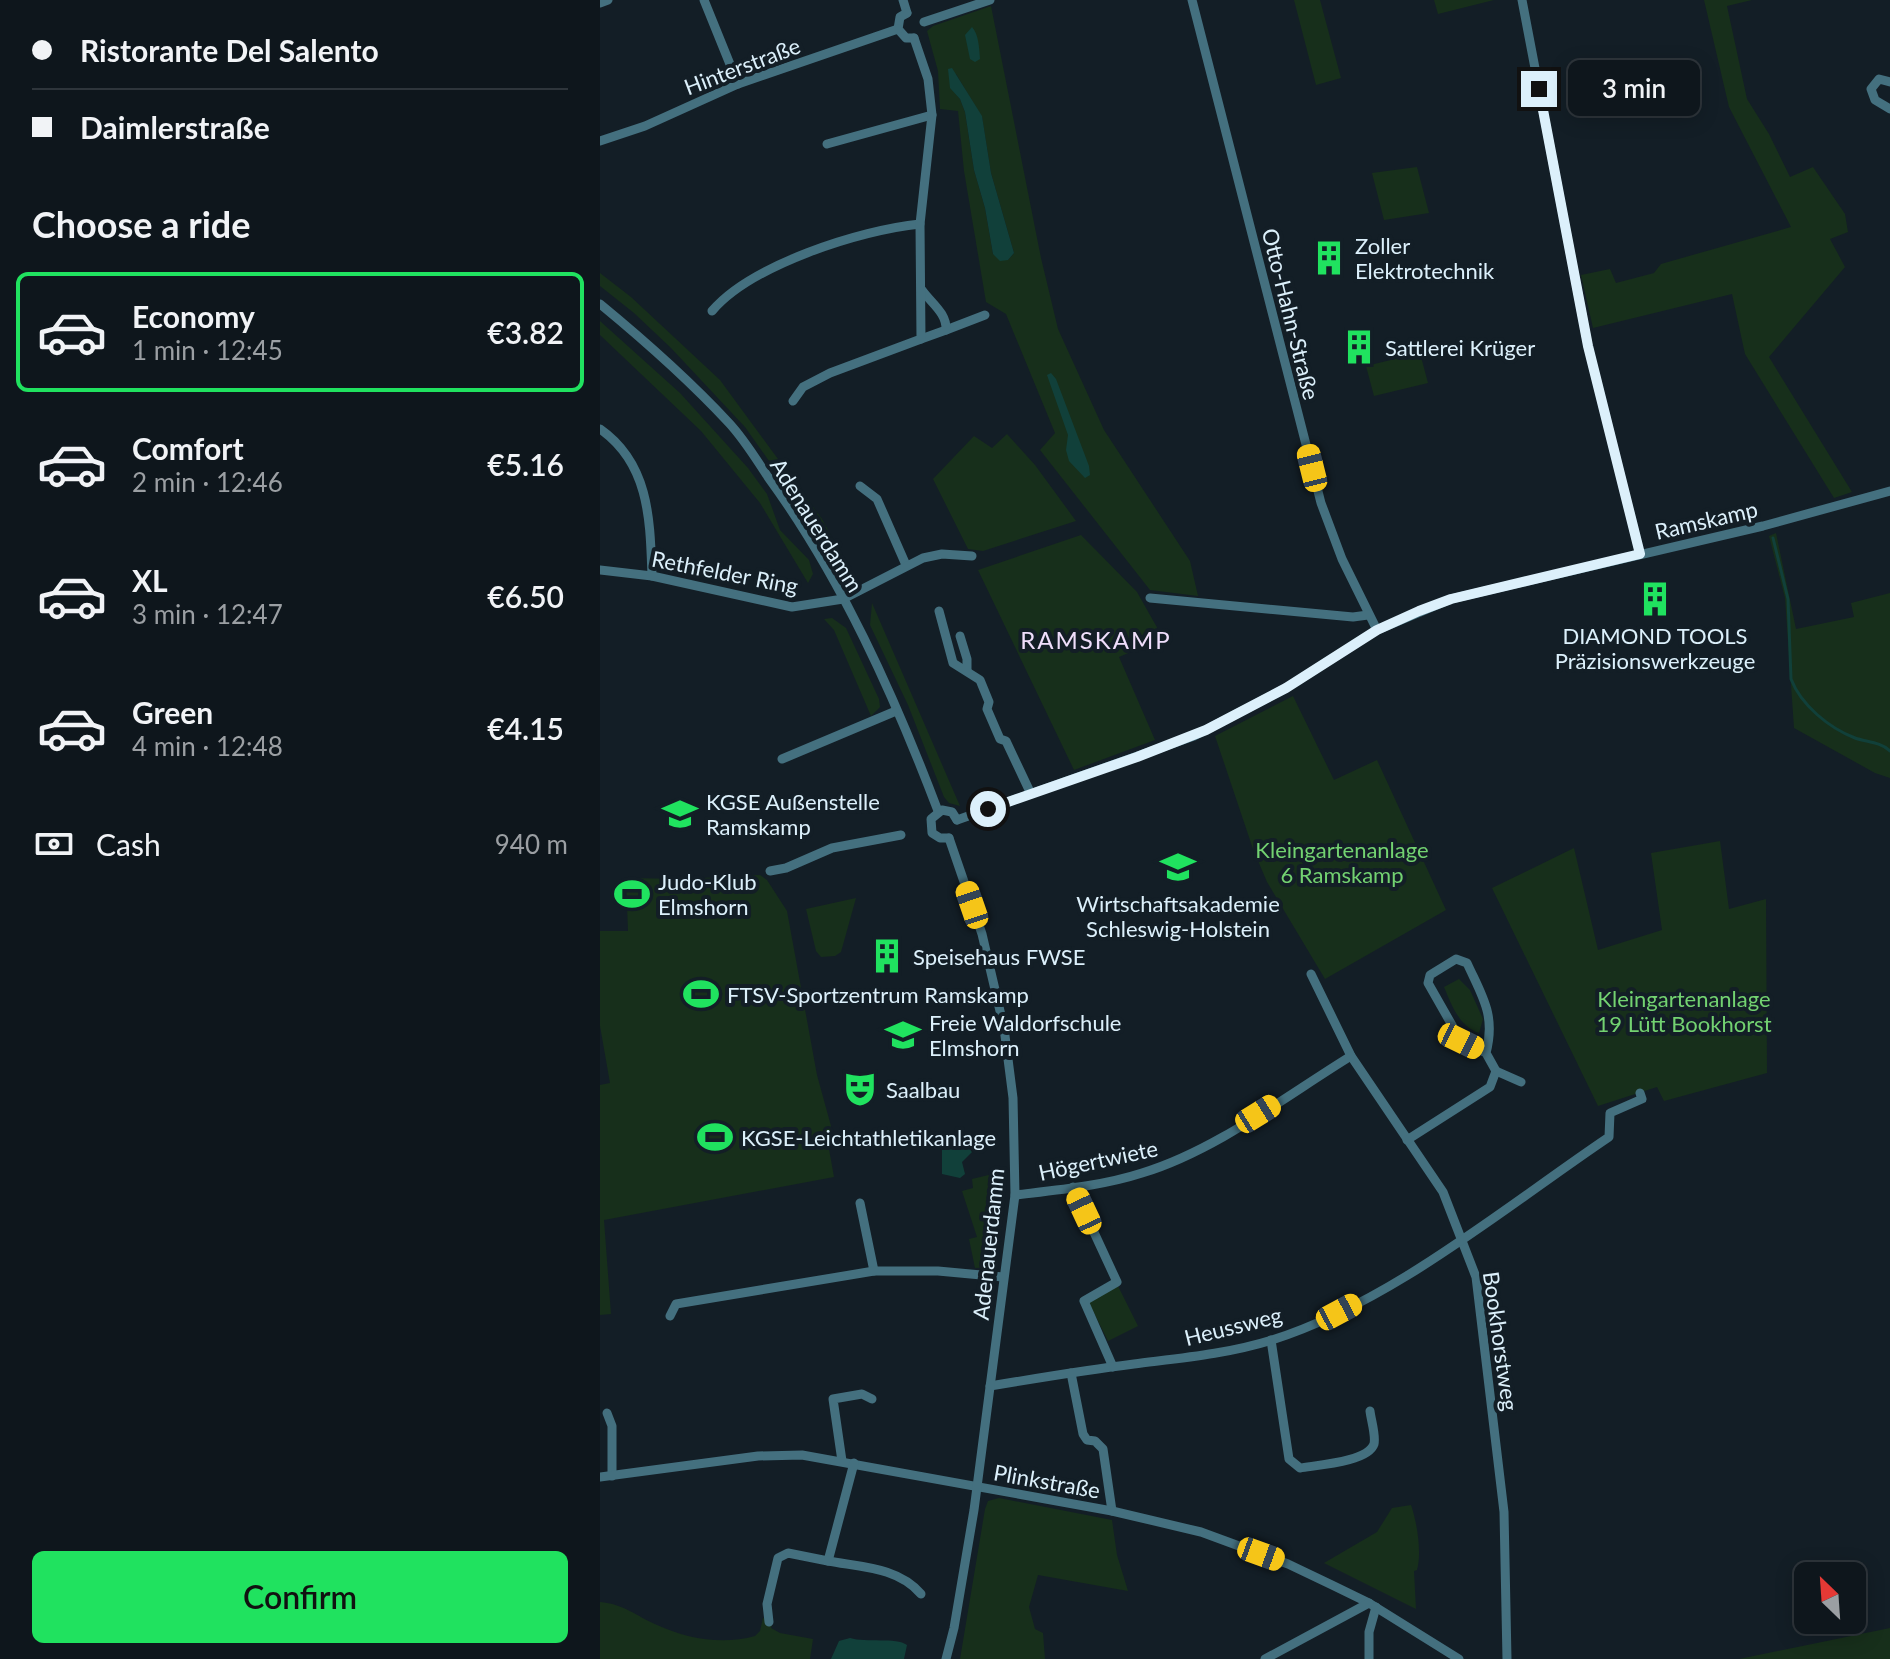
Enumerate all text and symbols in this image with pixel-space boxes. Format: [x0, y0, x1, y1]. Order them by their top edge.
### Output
text: Ristorante Del Salento [80, 32, 379, 68]
street label: Hinterstraße [680, 32, 804, 100]
callout: 3 min [1567, 61, 1699, 117]
route end [1521, 71, 1557, 107]
text: 3 min [1602, 72, 1666, 104]
text: Daimlerstraße [80, 109, 270, 145]
text: Choose a ride [32, 202, 251, 246]
street label: Otto-Hahn-Straße [1257, 225, 1325, 403]
place label: Zoller Elektrotechnik [1355, 232, 1495, 284]
building icon: Zoller Elektrotechnik [1310, 239, 1348, 277]
icon: car [36, 296, 108, 368]
text: Economy [132, 298, 255, 334]
text: €3.82 [487, 314, 564, 350]
building icon: Sattlerei Krüger [1340, 328, 1378, 366]
text: 1 min · 12:45 [132, 334, 283, 366]
place label: Sattlerei Krüger [1385, 334, 1535, 361]
icon: car [36, 428, 108, 500]
text: Comfort [132, 430, 244, 466]
car [1295, 442, 1329, 494]
text: €5.16 [487, 446, 564, 482]
street label: Adenauerdamm [765, 453, 869, 597]
text: 2 min · 12:46 [132, 466, 283, 498]
street label: Ramskamp [1652, 495, 1760, 545]
street label: Rethfelder Ring [650, 545, 800, 599]
icon: car [36, 560, 108, 632]
text: XL [132, 562, 168, 598]
text: €6.50 [487, 578, 564, 614]
building icon: DIAMOND TOOLS Präzisionswerkzeuge [1636, 580, 1674, 618]
text: 3 min · 12:47 [132, 598, 283, 630]
place label: DIAMOND TOOLS Präzisionswerkzeuge [1555, 622, 1755, 674]
district label: RAMSKAMP [1020, 625, 1172, 654]
icon: car [36, 692, 108, 764]
text: Green [132, 694, 213, 730]
text: €4.15 [487, 710, 564, 746]
text: 4 min · 12:48 [132, 730, 283, 762]
place label: KGSE Außenstelle Ramskamp [706, 788, 880, 840]
route start [970, 791, 1006, 827]
school or university icon: KGSE Außenstelle Ramskamp [661, 795, 699, 833]
icon: cash [32, 822, 76, 866]
text: Cash [96, 826, 161, 862]
text: 940 m [495, 828, 568, 860]
park label: Kleingartenanlage 6 Ramskamp [1255, 836, 1429, 888]
school or university icon: Wirtschaftsakademie Schleswig-Holstein [1159, 848, 1197, 886]
place label: Judo-Klub Elmshorn [658, 868, 757, 920]
sports icon: Judo-Klub Elmshorn [613, 875, 651, 913]
car [953, 878, 991, 932]
place label: Wirtschaftsakademie Schleswig-Holstein [1076, 890, 1280, 942]
building icon: Speisehaus FWSE [868, 937, 906, 975]
place label: Speisehaus FWSE [913, 943, 1085, 970]
sports icon: FTSV-Sportzentrum Ramskamp [682, 975, 720, 1013]
place label: FTSV-Sportzentrum Ramskamp [727, 981, 1029, 1008]
park label: Kleingartenanlage 19 Lütt Bookhorst [1596, 985, 1772, 1037]
place label: Freie Waldorfschule Elmshorn [929, 1009, 1121, 1061]
school or university icon: Freie Waldorfschule Elmshorn [884, 1016, 922, 1054]
car [1434, 1020, 1488, 1062]
theatre icon: Saalbau [841, 1070, 879, 1108]
place label: Saalbau [886, 1076, 960, 1103]
car [1231, 1091, 1285, 1137]
sports icon: KGSE-Leichtathletikanlage [696, 1118, 734, 1156]
place label: KGSE-Leichtathletikanlage [741, 1124, 996, 1151]
street label: Högertwiete [1036, 1134, 1160, 1186]
street label: Adenauerdamm [967, 1167, 1009, 1321]
car [1063, 1184, 1105, 1238]
street label: Bookhorstweg [1478, 1270, 1524, 1412]
car [1312, 1290, 1366, 1334]
street label: Heussweg [1181, 1301, 1285, 1351]
street label: Plinkstraße [992, 1458, 1102, 1504]
car [1234, 1535, 1288, 1573]
button: Confirm [32, 1551, 568, 1643]
north arrow [1794, 1562, 1866, 1634]
map controls [1794, 1562, 1866, 1634]

